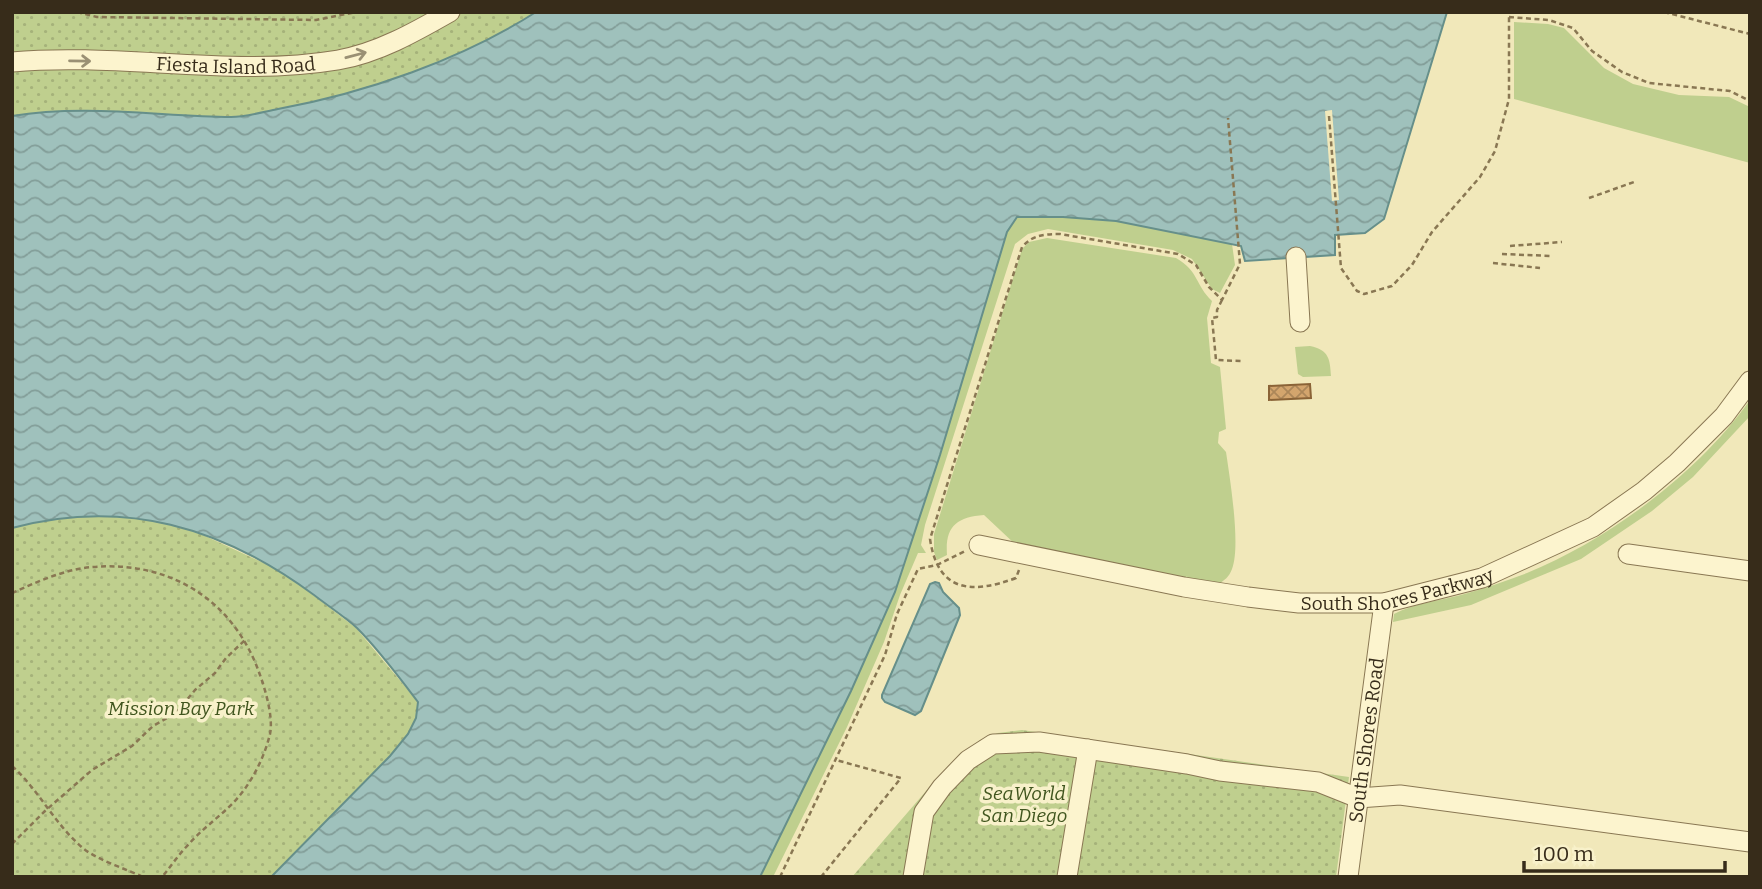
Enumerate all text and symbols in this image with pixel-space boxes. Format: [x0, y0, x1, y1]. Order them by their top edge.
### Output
one-way arrow [344, 48, 367, 61]
street label: Fiesta Island Road [155, 52, 317, 79]
one-way arrow [69, 54, 92, 68]
street label: South Shores Parkway [1300, 563, 1498, 616]
street label: South Shores Road [1344, 656, 1389, 824]
park label: Mission Bay Park [108, 697, 255, 720]
park label: SeaWorld San Diego [981, 782, 1067, 827]
scale bar [1524, 830, 1725, 874]
text: 100 m [1534, 841, 1594, 867]

